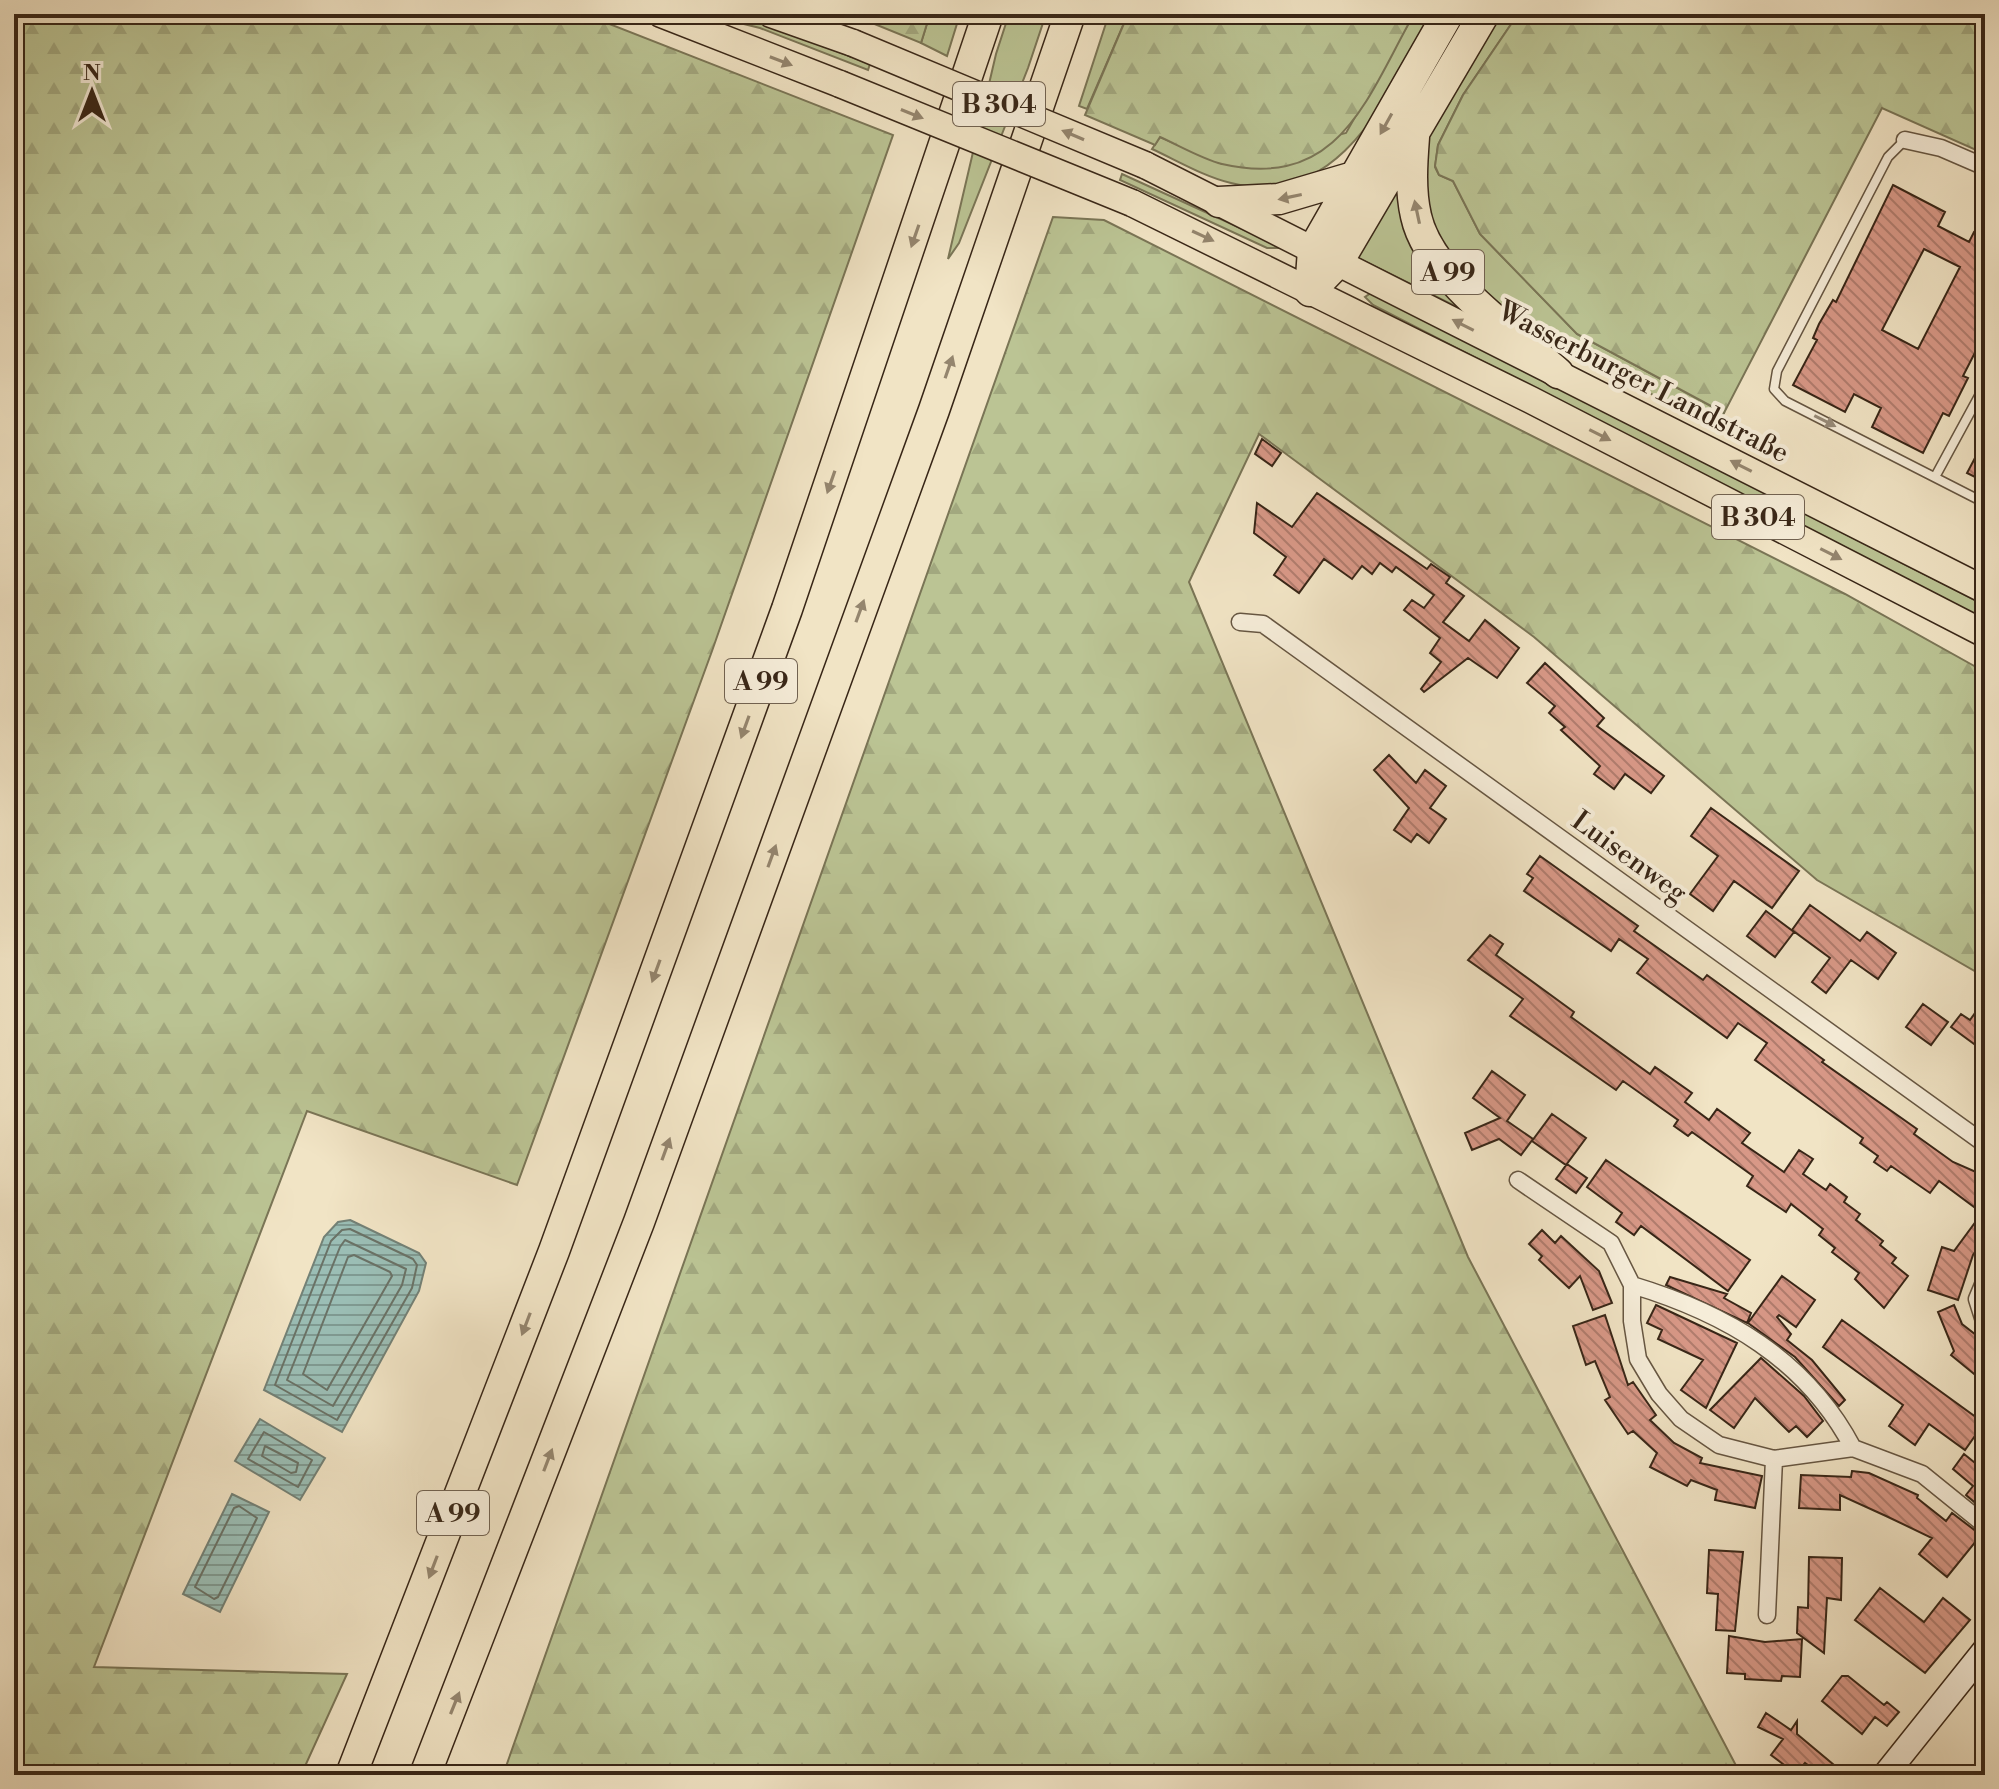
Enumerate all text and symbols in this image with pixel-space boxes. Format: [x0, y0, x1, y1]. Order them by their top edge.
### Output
north arrow [52, 52, 132, 132]
one-way arrow [769, 55, 793, 68]
text: N [83, 60, 101, 87]
road number: B 304 [953, 82, 1045, 126]
one-way arrow [900, 107, 924, 120]
one-way arrow [1379, 113, 1393, 135]
one-way arrow [1061, 128, 1085, 141]
one-way arrow [1277, 191, 1302, 204]
one-way arrow [1410, 200, 1423, 225]
one-way arrow [909, 224, 921, 248]
one-way arrow [1191, 229, 1215, 243]
road number: A 99 [1412, 250, 1484, 294]
street label: Wasserburger Landstraße [1491, 293, 1795, 471]
one-way arrow [1452, 318, 1475, 332]
one-way arrow [943, 354, 955, 378]
one-way arrow [1813, 414, 1836, 428]
one-way arrow [1589, 429, 1612, 442]
one-way arrow [1729, 459, 1752, 472]
one-way arrow [825, 470, 837, 494]
road number: B 304 [1712, 495, 1804, 539]
one-way arrow [1820, 548, 1843, 561]
one-way arrow [854, 599, 867, 623]
road number: A 99 [725, 659, 797, 703]
one-way arrow [738, 715, 750, 739]
street label: Luisenweg [1564, 804, 1694, 911]
one-way arrow [766, 843, 778, 867]
one-way arrow [649, 959, 661, 983]
one-way arrow [660, 1137, 672, 1161]
one-way arrow [519, 1312, 532, 1336]
one-way arrow [542, 1448, 555, 1472]
road number: A 99 [417, 1491, 489, 1535]
one-way arrow [426, 1555, 439, 1579]
one-way arrow [448, 1691, 461, 1715]

